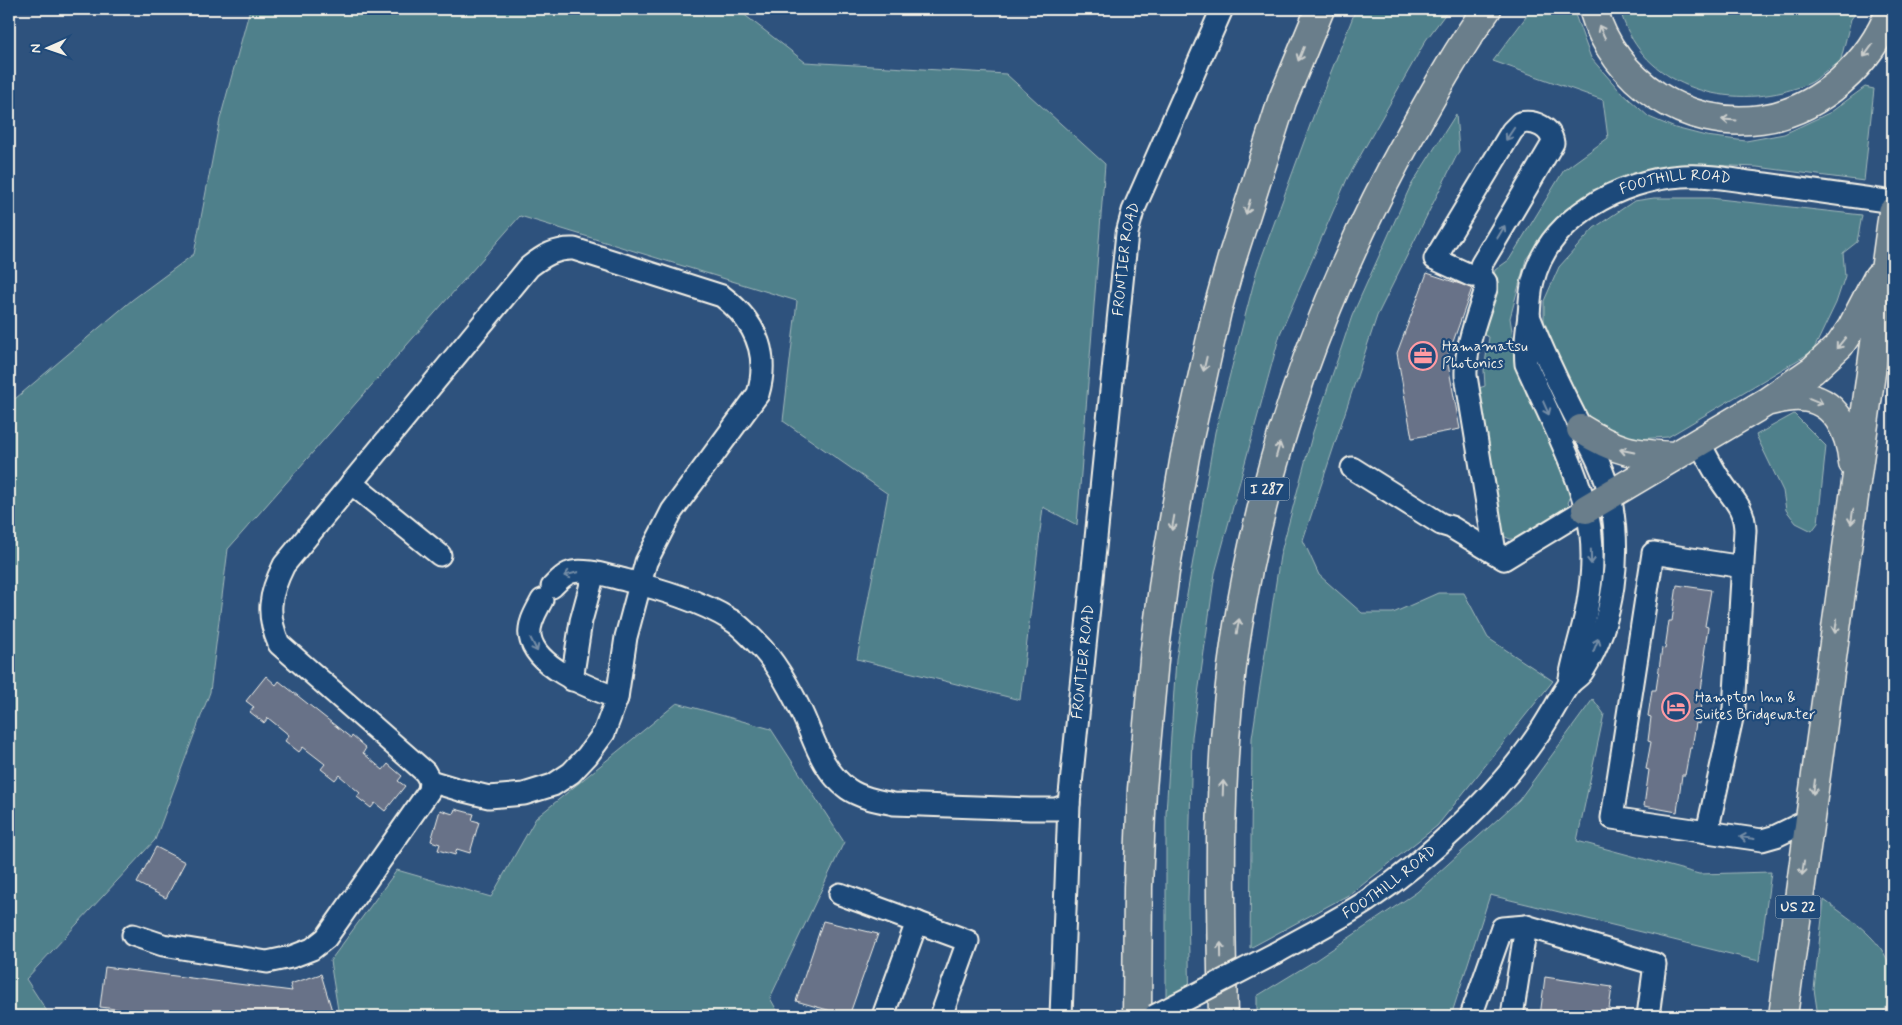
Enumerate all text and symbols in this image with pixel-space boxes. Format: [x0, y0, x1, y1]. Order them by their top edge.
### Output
north arrow [22, 22, 72, 72]
one-way arrow [1597, 25, 1606, 40]
text: N [27, 43, 45, 53]
one-way arrow [1863, 44, 1873, 58]
one-way arrow [1296, 46, 1306, 61]
one-way arrow [1721, 115, 1737, 124]
one-way arrow [1505, 126, 1515, 140]
street label: FOOTHILL ROAD [1617, 166, 1732, 200]
street label: FRONTIER ROAD [1109, 199, 1146, 317]
one-way arrow [1242, 199, 1252, 215]
one-way arrow [1496, 226, 1506, 240]
one-way arrow [1836, 336, 1847, 349]
place label: Hamamatsu Photonics [1442, 337, 1528, 374]
office icon: Hamamatsu Photonics [1408, 341, 1438, 371]
one-way arrow [1200, 355, 1209, 371]
one-way arrow [1808, 397, 1823, 406]
one-way arrow [1541, 400, 1551, 415]
one-way arrow [1274, 443, 1283, 459]
one-way arrow [1619, 446, 1635, 455]
road number: I 287 [1244, 478, 1290, 500]
one-way arrow [1847, 509, 1857, 525]
one-way arrow [1168, 515, 1178, 531]
one-way arrow [1586, 549, 1596, 565]
one-way arrow [563, 570, 579, 579]
street label: FRONTIER ROAD [1068, 604, 1099, 720]
one-way arrow [1234, 618, 1244, 634]
one-way arrow [1831, 618, 1841, 634]
one-way arrow [529, 637, 539, 652]
one-way arrow [1593, 637, 1602, 652]
place label: Hampton Inn & Suites Bridgewater [1695, 688, 1815, 725]
hotel icon: Hampton Inn & Suites Bridgewater [1661, 692, 1691, 722]
one-way arrow [1809, 779, 1819, 795]
one-way arrow [1218, 780, 1227, 796]
one-way arrow [1740, 832, 1756, 842]
street label: FOOTHILL ROAD [1339, 841, 1441, 924]
one-way arrow [1798, 860, 1808, 876]
road number: US 22 [1776, 896, 1820, 919]
one-way arrow [1217, 942, 1226, 958]

